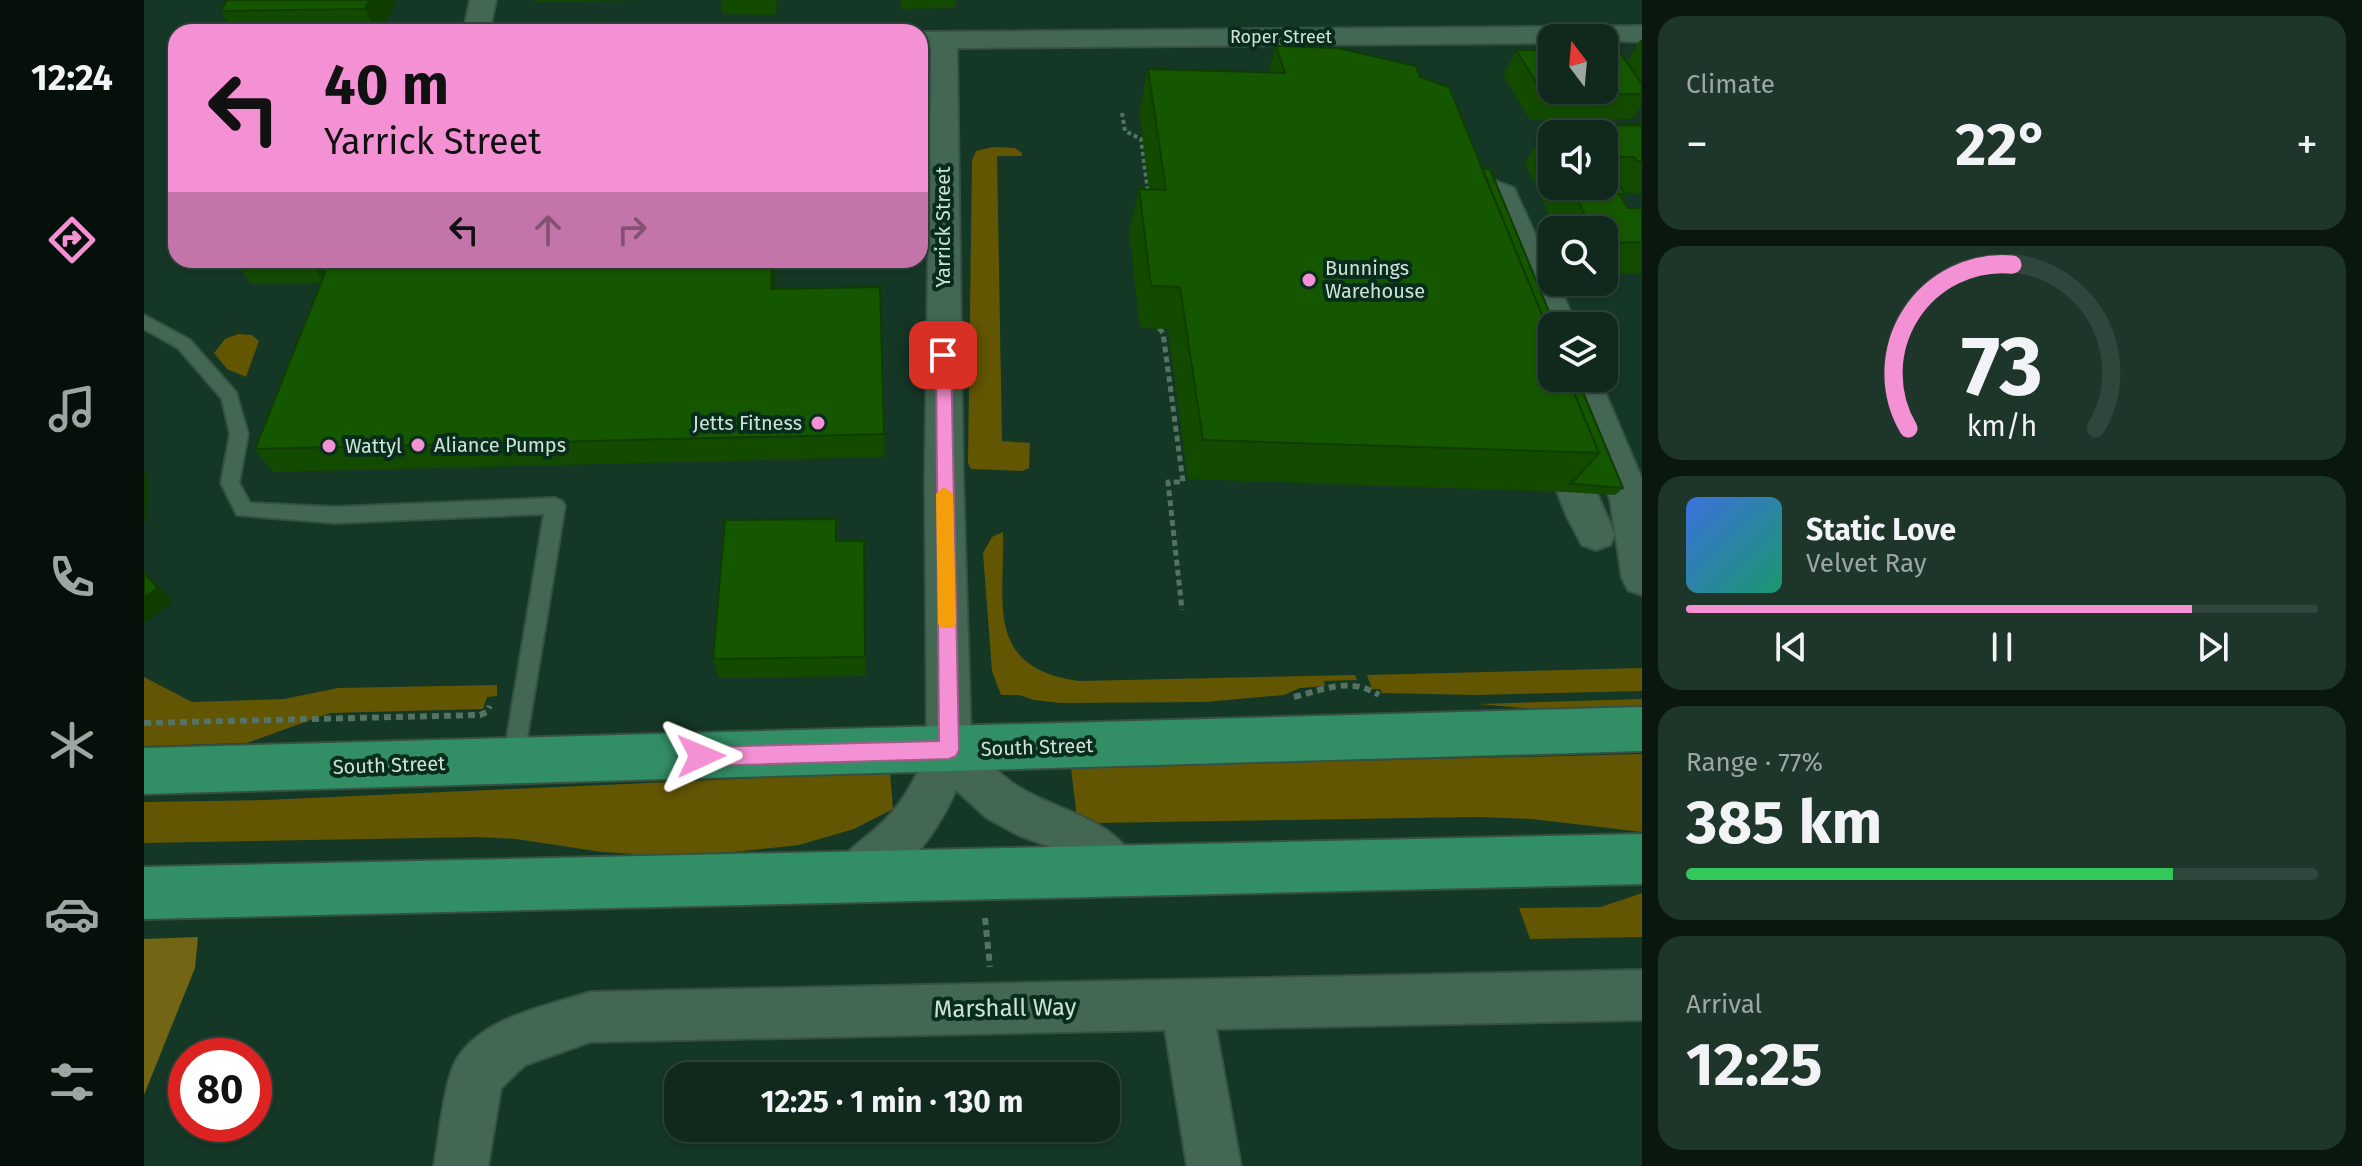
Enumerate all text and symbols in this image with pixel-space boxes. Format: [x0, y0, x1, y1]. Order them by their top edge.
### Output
north arrow [1538, 24, 1618, 104]
map controls [1538, 24, 1618, 392]
street label: Roper Street [1230, 26, 1333, 48]
text: 40 m [324, 52, 449, 119]
text: 12:24 [31, 56, 113, 100]
icon: left [192, 56, 296, 160]
text: Climate [1686, 69, 1775, 100]
text: 22° [1955, 109, 2049, 181]
text: − [1686, 118, 1708, 171]
text: + [2296, 118, 2318, 171]
text: Yarrick Street [324, 120, 541, 164]
button: sound [1538, 120, 1618, 200]
street label: Yarrick Street [931, 166, 955, 287]
icon: left [442, 208, 486, 252]
icon: ahead [526, 208, 570, 252]
icon: right [610, 208, 654, 252]
icon: directions [44, 212, 100, 268]
button: search [1538, 216, 1618, 296]
place label: Bunnings Warehouse [1325, 256, 1425, 303]
marker: Bunnings Warehouse [1300, 271, 1318, 289]
button: layers [1538, 312, 1618, 392]
text: 73 [1961, 317, 2043, 417]
pin [909, 321, 977, 389]
icon: arrive [921, 333, 965, 377]
icon: music [44, 381, 100, 437]
text: km/h [1967, 409, 2037, 444]
place label: Jetts Fitness [693, 411, 802, 435]
marker: Jetts Fitness [809, 414, 827, 432]
place label: Aliance Pumps [434, 433, 566, 457]
place label: Wattyl [345, 434, 402, 458]
marker: Aliance Pumps [409, 436, 427, 454]
marker: Wattyl [320, 437, 338, 455]
text: Static Love [1806, 512, 1956, 548]
text: Velvet Ray [1806, 548, 1926, 579]
icon: phone [44, 549, 100, 605]
icon: previous [1769, 625, 1813, 669]
icon: pause [1980, 625, 2024, 669]
icon: next [2191, 625, 2235, 669]
position arrow [659, 714, 743, 798]
icon: climate [44, 717, 100, 773]
street label: South Street [980, 733, 1095, 761]
text: Range · 77% [1686, 747, 1823, 778]
street label: South Street [332, 751, 447, 779]
text: 385 km [1686, 787, 1882, 859]
icon: car [44, 886, 100, 942]
text: Arrival [1686, 989, 1762, 1020]
street label: Marshall Way [933, 993, 1077, 1023]
text: 12:25 [1686, 1029, 1822, 1101]
speed limit sign: 80 [168, 1038, 272, 1142]
icon: filters [44, 1054, 100, 1110]
text: 12:25 · 1 min · 130 m [761, 1084, 1023, 1120]

